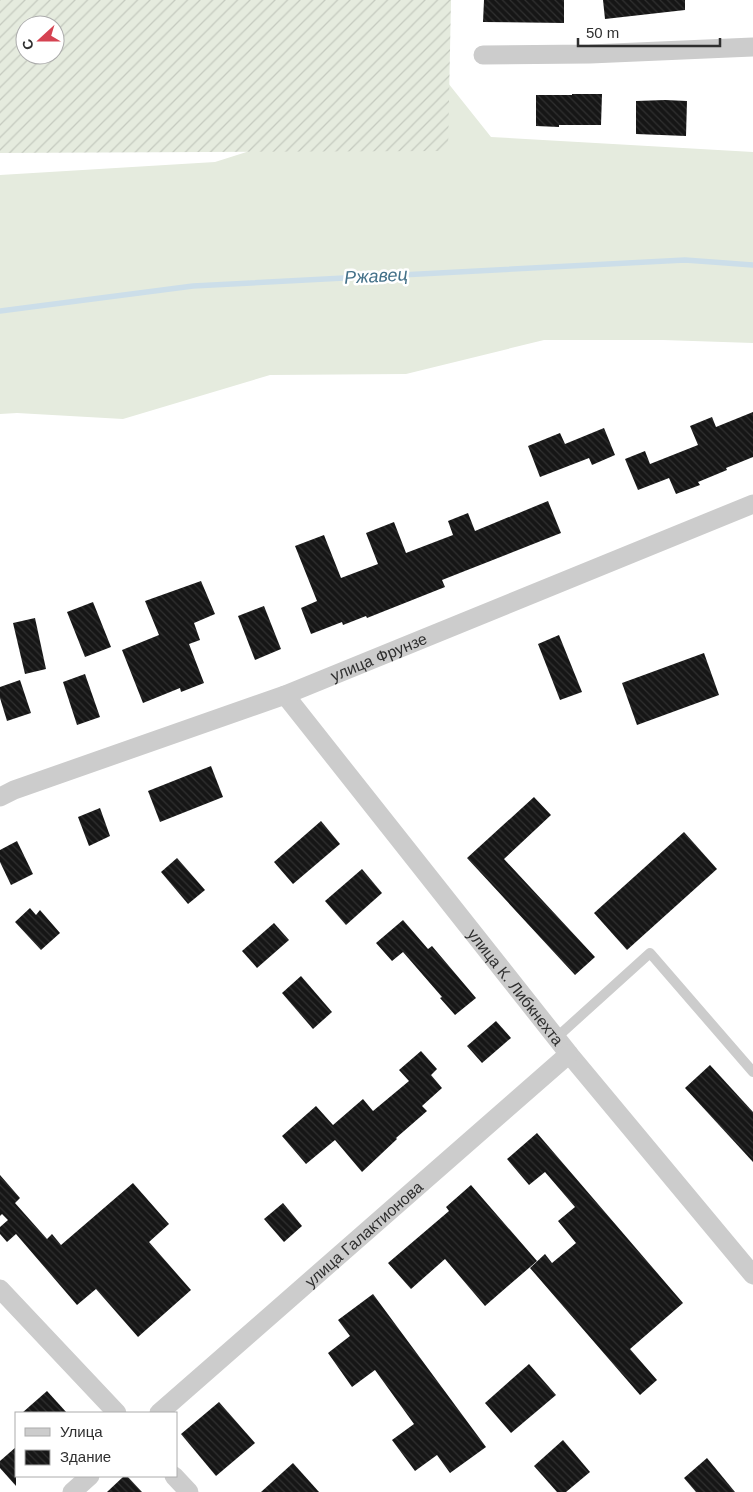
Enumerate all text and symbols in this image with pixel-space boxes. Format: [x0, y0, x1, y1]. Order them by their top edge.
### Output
north arrow [15, 15, 65, 65]
scale bar [578, 15, 720, 47]
text: 50 m [586, 24, 619, 41]
text: С [19, 37, 37, 52]
water label: Ржавец [344, 264, 408, 288]
street label: улица Фрунзе [328, 630, 430, 684]
street label: улица К. Либкнехта [464, 925, 567, 1049]
street label: улица Галактионова [302, 1178, 426, 1290]
legend [15, 1412, 178, 1477]
text: Улица [60, 1423, 103, 1440]
text: Здание [60, 1448, 111, 1465]

